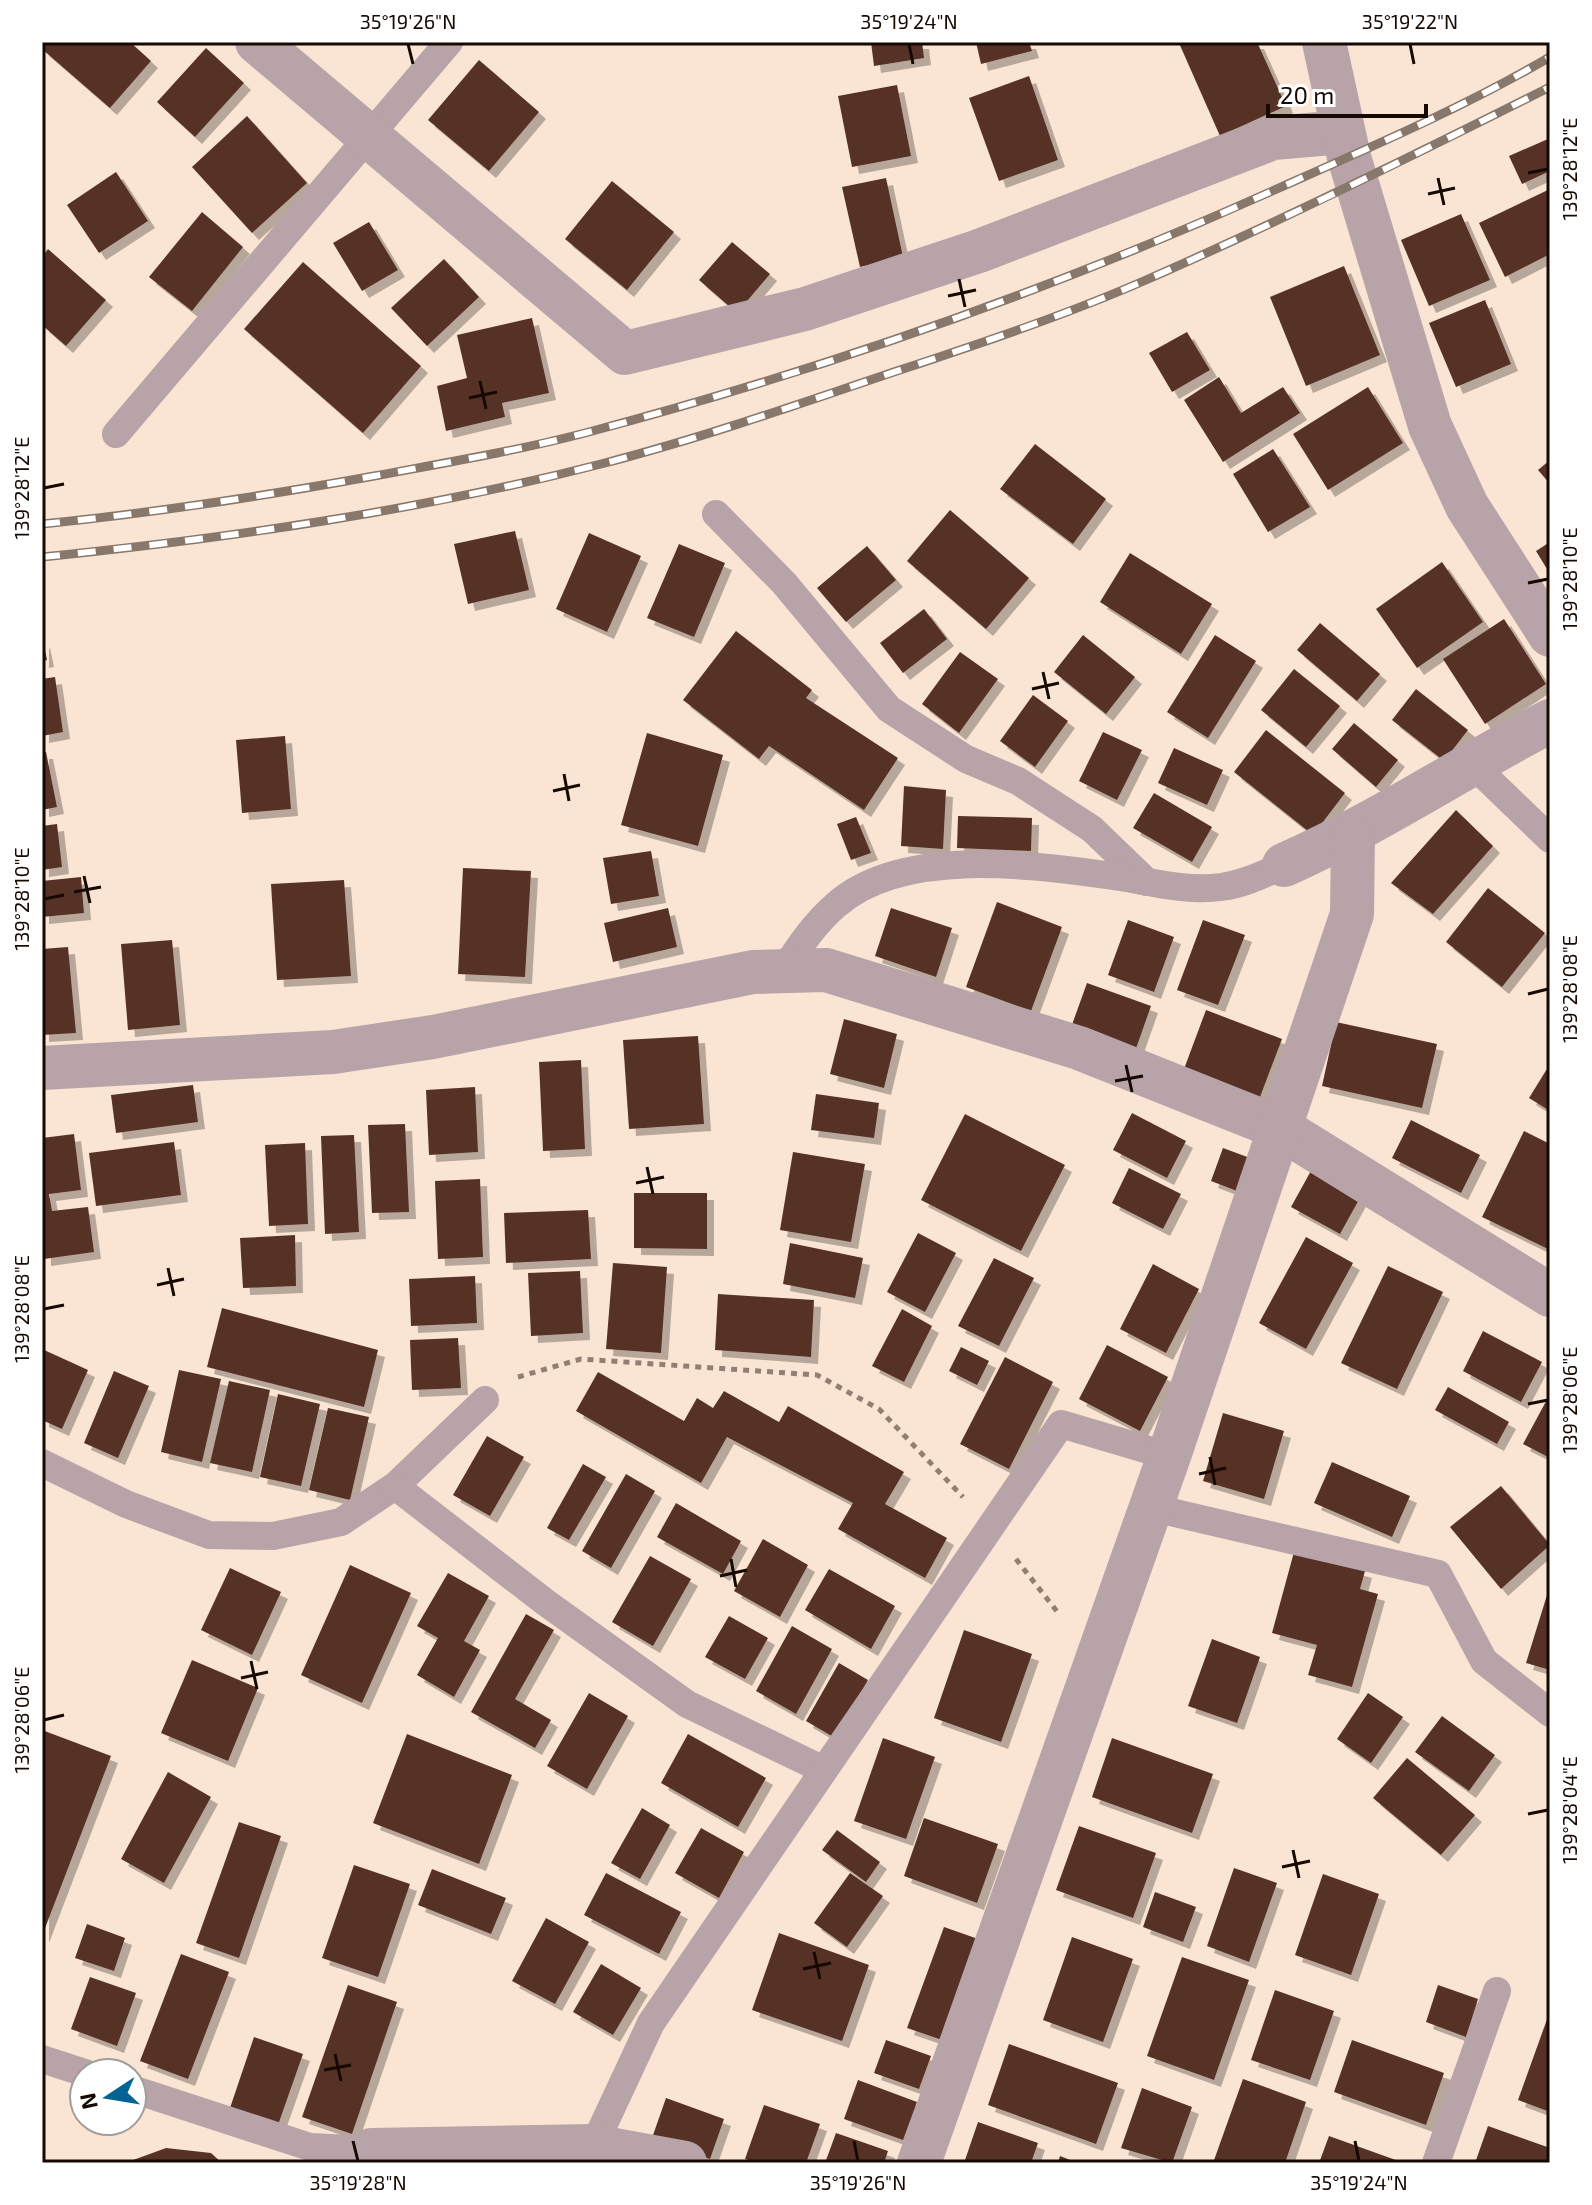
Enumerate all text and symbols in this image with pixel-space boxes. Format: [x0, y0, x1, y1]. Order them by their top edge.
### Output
text: 35°19'26"N [360, 9, 456, 33]
text: 35°19'24"N [860, 9, 958, 33]
text: 35°19'22"N [1362, 9, 1458, 33]
scale bar [1268, 68, 1426, 118]
text: 20 m [1280, 80, 1334, 109]
text: 139°28'12"E [1557, 118, 1581, 220]
text: 139°28'12"E [9, 437, 33, 539]
text: 139°28'10"E [1557, 527, 1581, 631]
text: 139°28'10"E [9, 847, 33, 951]
text: 139°28'08"E [1557, 935, 1581, 1043]
text: 139°28'08"E [9, 1255, 33, 1363]
text: 139°28'06"E [1557, 1346, 1581, 1454]
text: 139°28'06"E [9, 1666, 33, 1774]
text: 139°28'04"E [1557, 1756, 1581, 1864]
north arrow [68, 2057, 148, 2137]
text: N [73, 2091, 102, 2112]
text: 35°19'28"N [309, 2170, 407, 2194]
text: 35°19'26"N [810, 2170, 906, 2194]
text: 35°19'24"N [1310, 2170, 1408, 2194]

